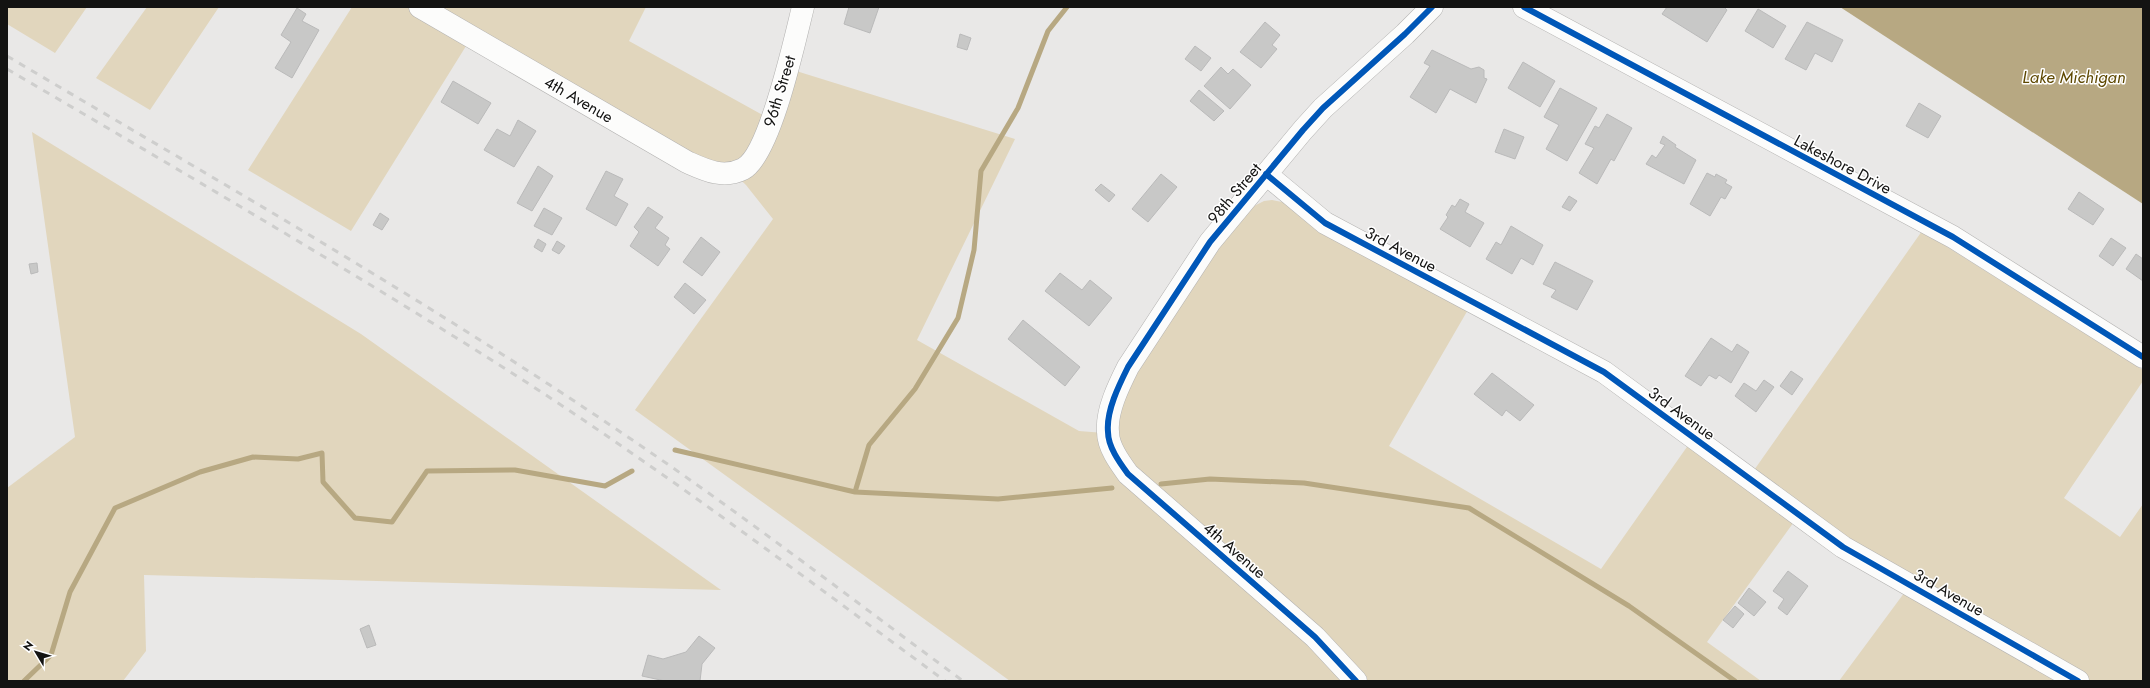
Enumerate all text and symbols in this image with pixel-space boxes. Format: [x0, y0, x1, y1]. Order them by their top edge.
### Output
street label: 96th Street [758, 52, 801, 130]
water label: Lake Michigan [2022, 65, 2126, 89]
street label: 4th Avenue [540, 70, 618, 128]
street label: Lakeshore Drive [1790, 129, 1896, 200]
street label: 98th Street [1202, 158, 1267, 229]
street label: 3rd Avenue [1361, 221, 1441, 278]
street label: 3rd Avenue [1643, 381, 1720, 446]
street label: 4th Avenue [1198, 517, 1271, 584]
street label: 3rd Avenue [1909, 563, 1988, 622]
north arrow [16, 632, 56, 672]
text: N [19, 637, 37, 654]

